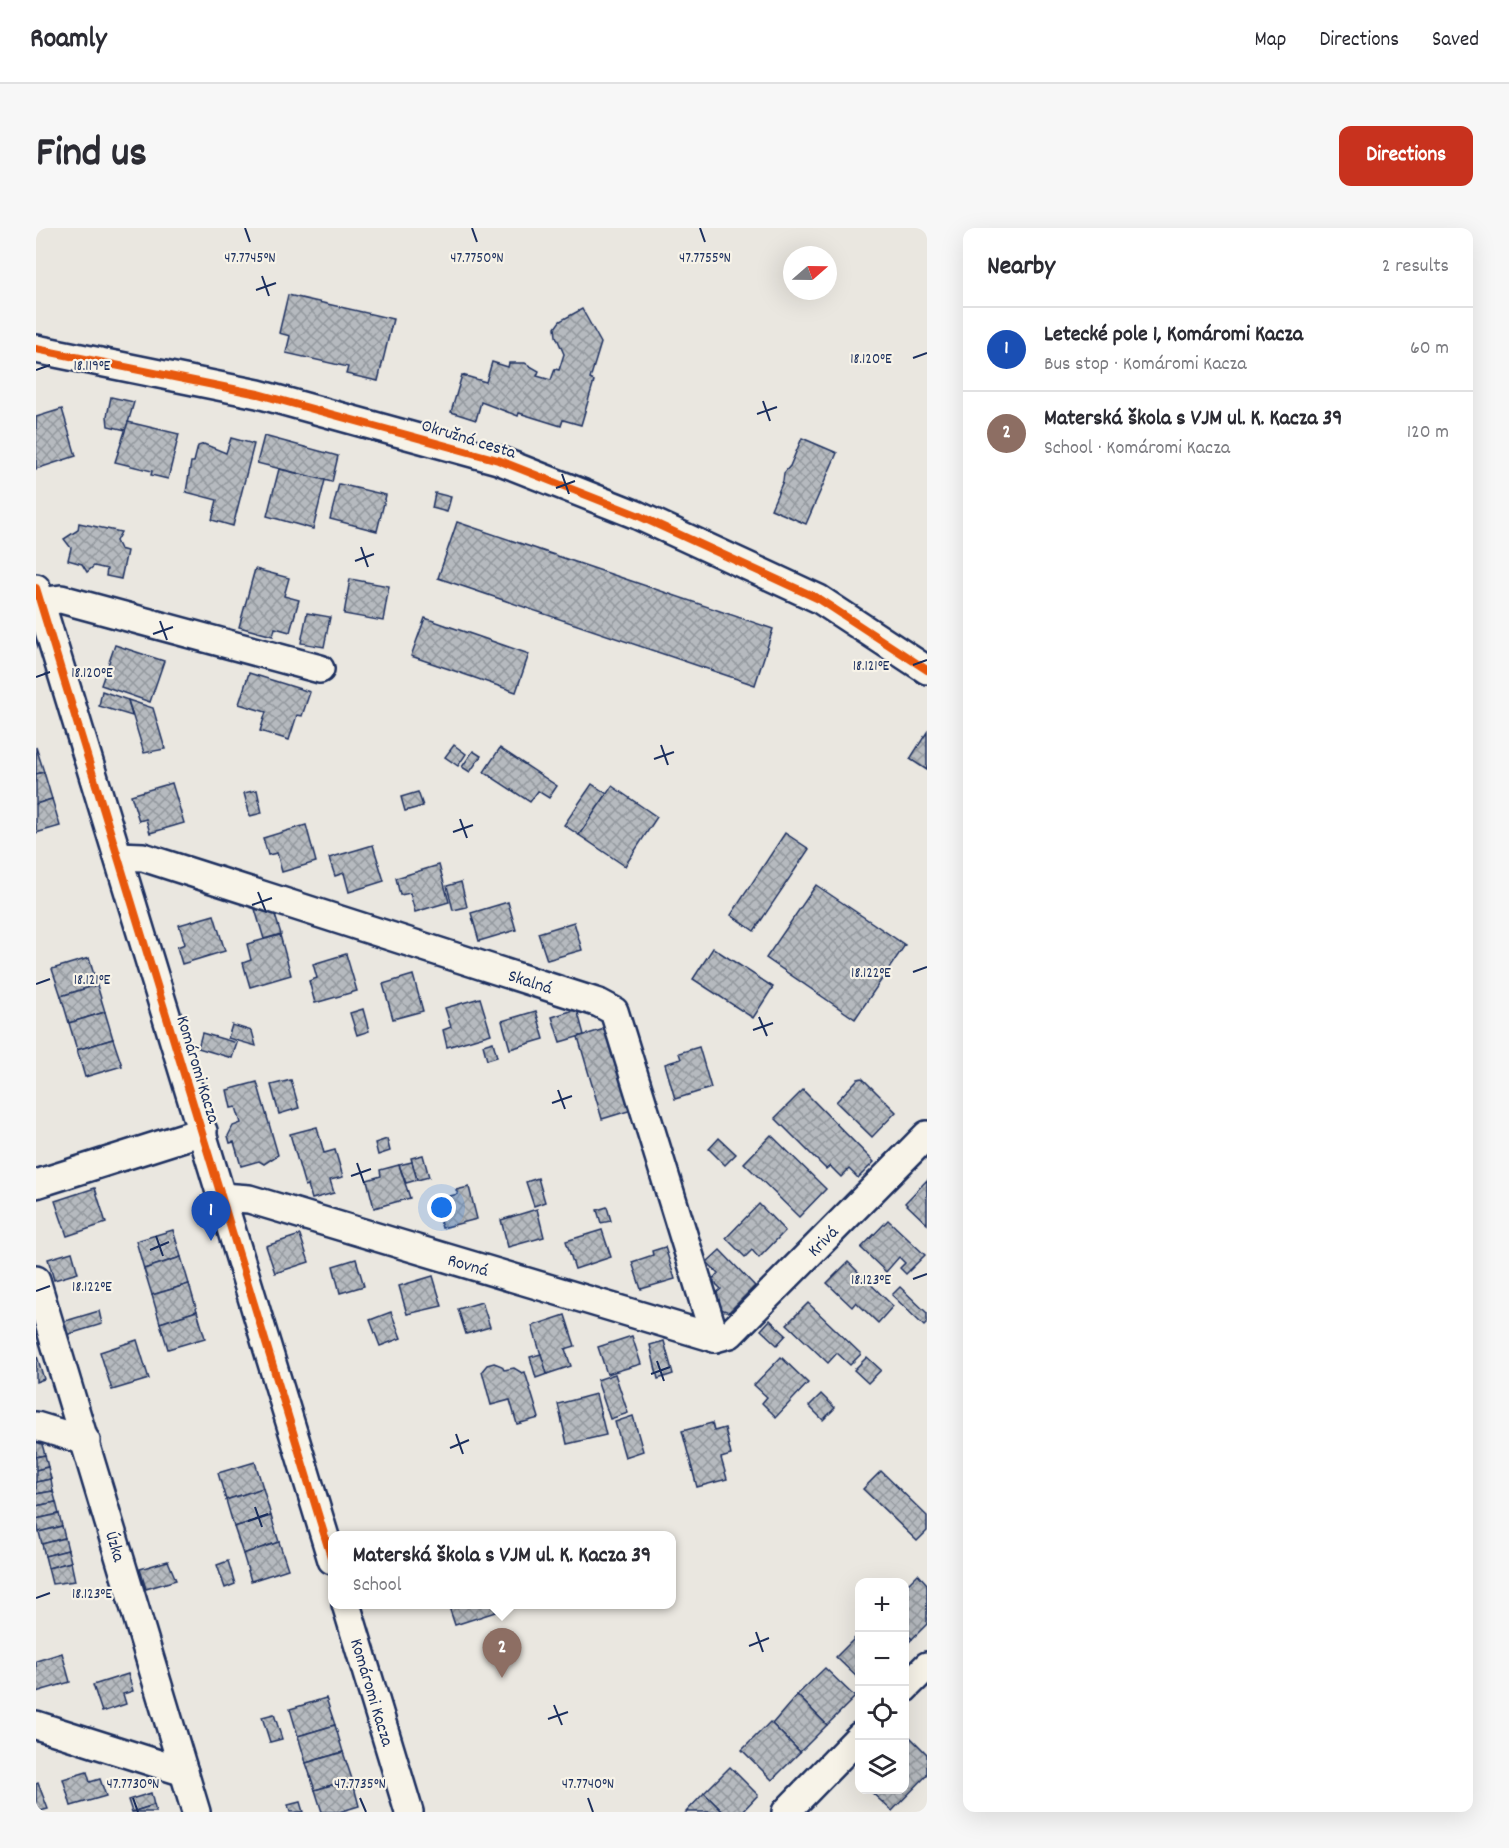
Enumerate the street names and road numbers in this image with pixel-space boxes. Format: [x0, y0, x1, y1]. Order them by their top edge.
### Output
street label: Okružná cesta [418, 414, 519, 467]
street label: Skalná [504, 965, 555, 1002]
street label: Komáromi Kacza [168, 1013, 225, 1127]
street label: Krivá [803, 1221, 845, 1263]
street label: Rovná [444, 1249, 491, 1285]
street label: Úzka [97, 1529, 130, 1566]
street label: Komáromi Kacza [342, 1636, 399, 1750]

